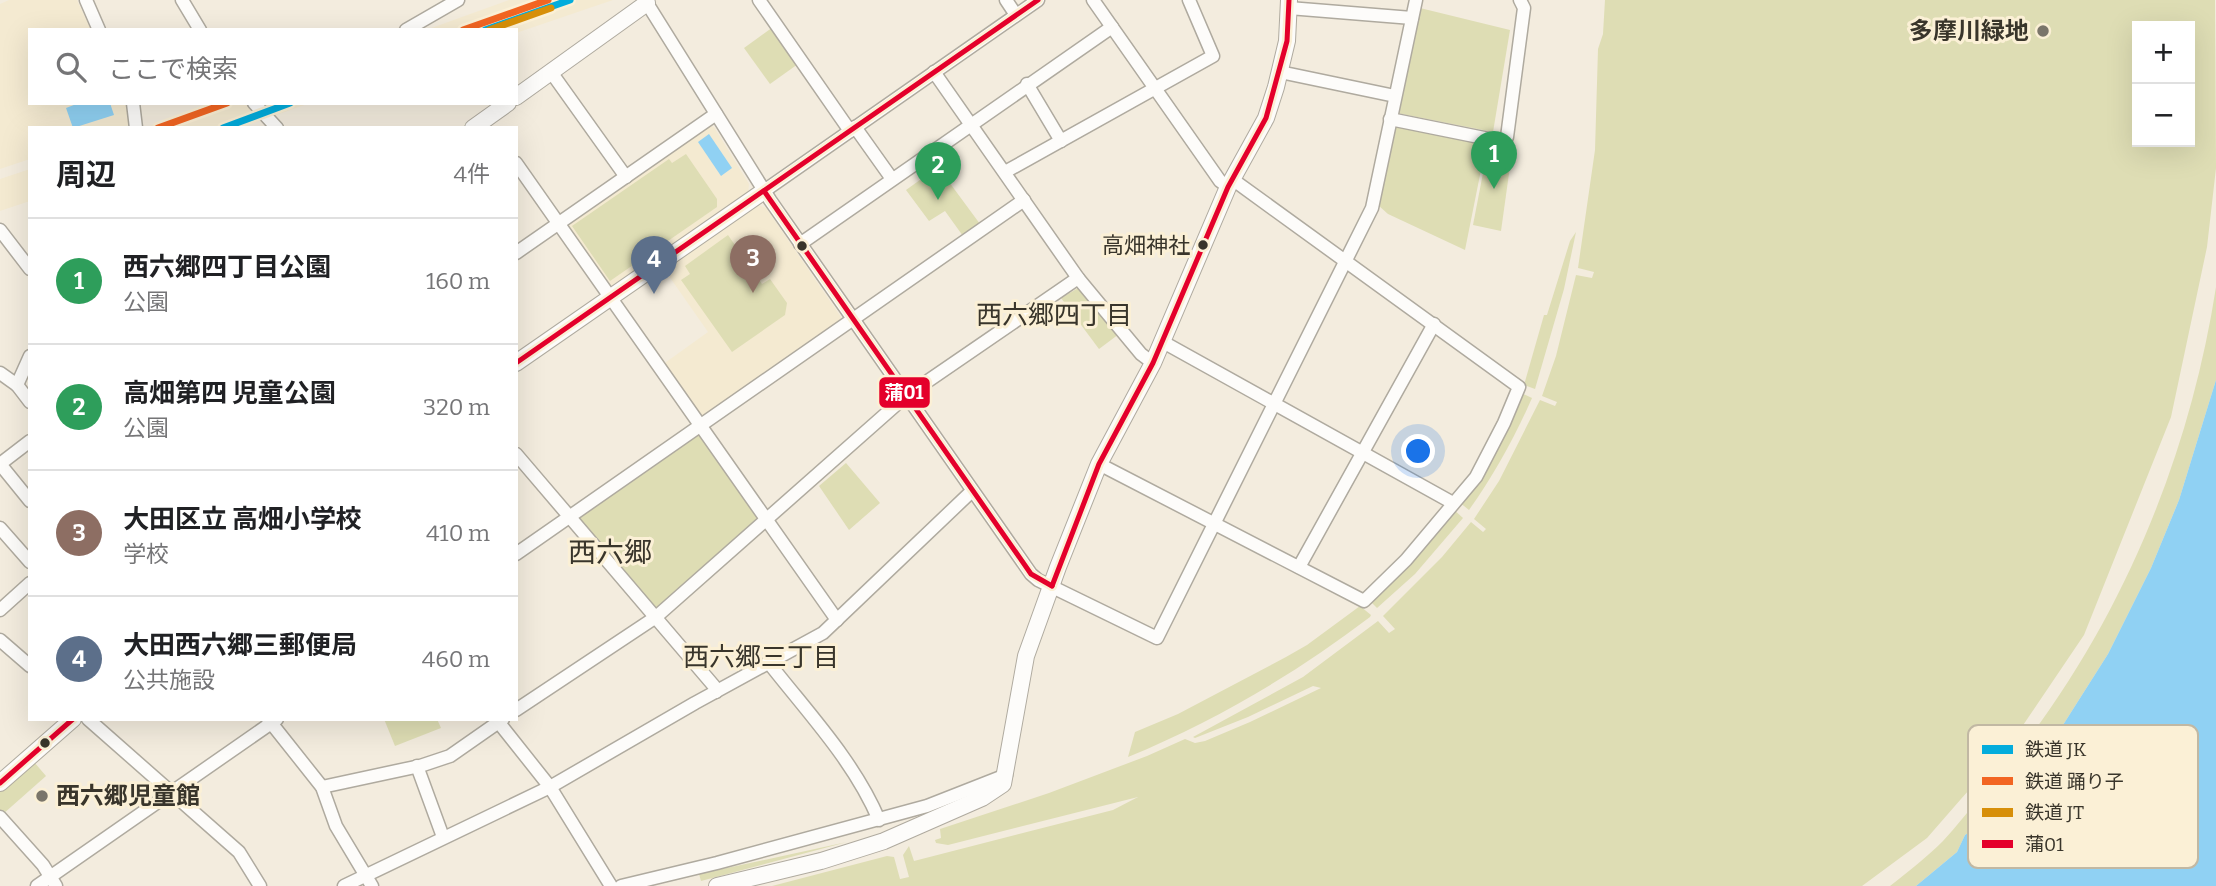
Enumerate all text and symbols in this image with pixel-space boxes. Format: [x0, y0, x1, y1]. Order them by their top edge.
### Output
place label: 多摩川緑地 [1909, 17, 2029, 45]
map controls [2132, 21, 2195, 147]
button: + [2132, 21, 2195, 84]
marker: 多摩川緑地 [2035, 23, 2051, 39]
search box [28, 28, 518, 105]
icon: search [52, 48, 90, 86]
text: ここで検索 [108, 54, 238, 85]
button: − [2132, 84, 2195, 147]
pin: 1 [1471, 131, 1517, 189]
pin: 2 [915, 142, 961, 200]
text: 周辺 [56, 157, 116, 193]
text: 4件 [454, 160, 490, 188]
place label: 高畑神社 [1102, 232, 1190, 259]
pin: 3 [730, 235, 776, 293]
pin: 4 [631, 236, 677, 294]
marker: 高畑神社 [1196, 238, 1210, 252]
unlabelled marker [795, 239, 809, 253]
text: 西六郷四丁目公園 [123, 252, 331, 283]
text: 1 [74, 267, 84, 295]
text: 160 m [426, 267, 490, 295]
text: 公園 [123, 288, 169, 316]
district label: 西六郷四丁目 [976, 300, 1132, 331]
line badge: 蒲01 [878, 376, 931, 409]
text: 高畑第四 児童公園 [123, 378, 336, 409]
text: 蒲01 [884, 381, 924, 404]
text: 2 [73, 393, 85, 421]
text: 320 m [423, 393, 490, 421]
text: 公園 [123, 414, 169, 442]
your location [1401, 434, 1435, 468]
text: 大田区立 高畑小学校 [123, 504, 362, 535]
text: 3 [72, 519, 86, 547]
text: 410 m [426, 519, 490, 547]
district label: 西六郷 [568, 536, 652, 569]
text: 学校 [123, 540, 169, 568]
text: 大田西六郷三郵便局 [123, 630, 357, 661]
district label: 西六郷三丁目 [683, 642, 839, 673]
text: 4 [72, 645, 86, 673]
text: 460 m [422, 645, 490, 673]
text: 公共施設 [123, 666, 215, 694]
legend [1968, 725, 2198, 868]
unlabelled marker [38, 736, 52, 750]
text: 鉄道 JK [2025, 738, 2087, 761]
text: 鉄道 踊り子 [2025, 770, 2124, 793]
place label: 西六郷児童館 [56, 782, 200, 810]
marker: 西六郷児童館 [34, 788, 50, 804]
text: 鉄道 JT [2025, 801, 2084, 824]
text: 蒲01 [2025, 833, 2064, 856]

